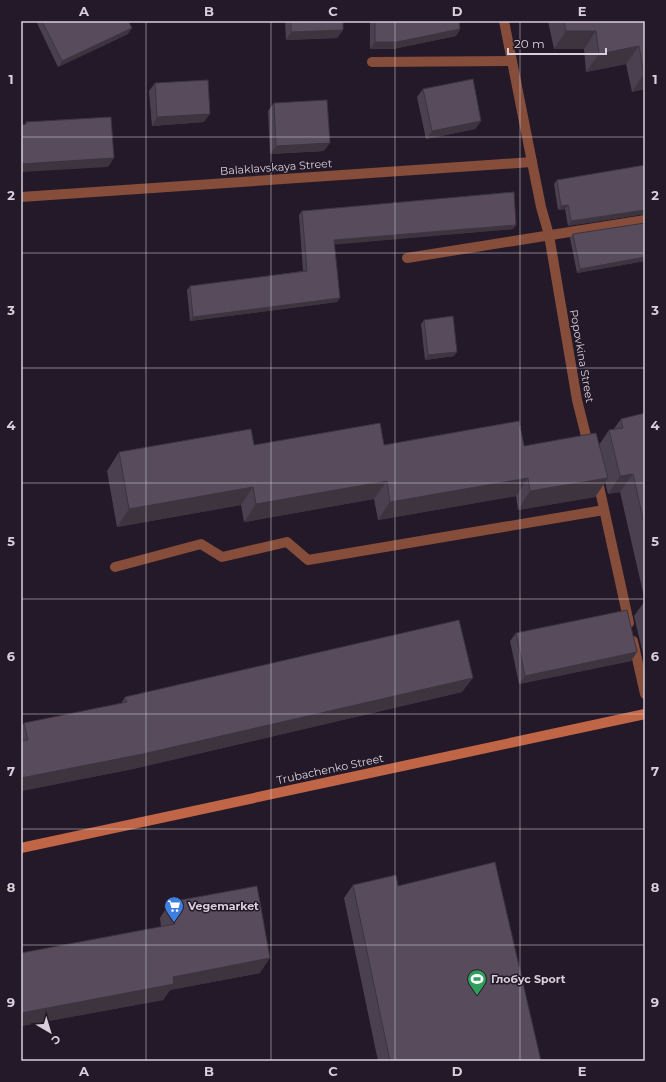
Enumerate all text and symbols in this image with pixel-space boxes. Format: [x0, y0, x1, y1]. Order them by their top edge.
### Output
text: A [78, 3, 90, 19]
text: B [204, 3, 214, 19]
text: C [328, 3, 338, 19]
text: D [452, 3, 463, 19]
text: E [578, 3, 587, 19]
scale bar [508, 30, 606, 56]
text: 20 m [514, 36, 545, 51]
text: 1 [8, 71, 14, 87]
text: 1 [652, 71, 658, 87]
street label: Balaklavskaya Street [219, 156, 333, 178]
text: 2 [7, 187, 15, 203]
text: 2 [651, 187, 659, 203]
text: 3 [6, 302, 15, 318]
text: 3 [650, 302, 659, 318]
street label: Popovkina Street [567, 308, 597, 404]
text: 4 [7, 417, 16, 433]
text: 4 [651, 417, 660, 433]
text: 5 [7, 533, 15, 549]
text: 5 [651, 533, 659, 549]
text: 6 [7, 648, 16, 664]
text: 6 [651, 648, 660, 664]
street label: Trubachenko Street [275, 751, 385, 787]
text: 7 [7, 763, 15, 779]
text: 7 [651, 763, 659, 779]
text: 8 [7, 879, 16, 895]
text: 8 [651, 879, 660, 895]
supermarket icon: Vegemarket [163, 895, 185, 923]
place label: Vegemarket [187, 899, 259, 913]
sports icon: Глобус Sport [466, 968, 488, 996]
place label: Глобус Sport [491, 972, 566, 986]
text: 9 [7, 994, 15, 1010]
text: 9 [651, 994, 659, 1010]
north arrow [30, 1012, 70, 1052]
text: С [49, 1032, 64, 1048]
text: A [78, 1063, 90, 1079]
text: B [204, 1063, 214, 1079]
text: C [328, 1063, 338, 1079]
text: D [452, 1063, 463, 1079]
text: E [578, 1063, 587, 1079]

